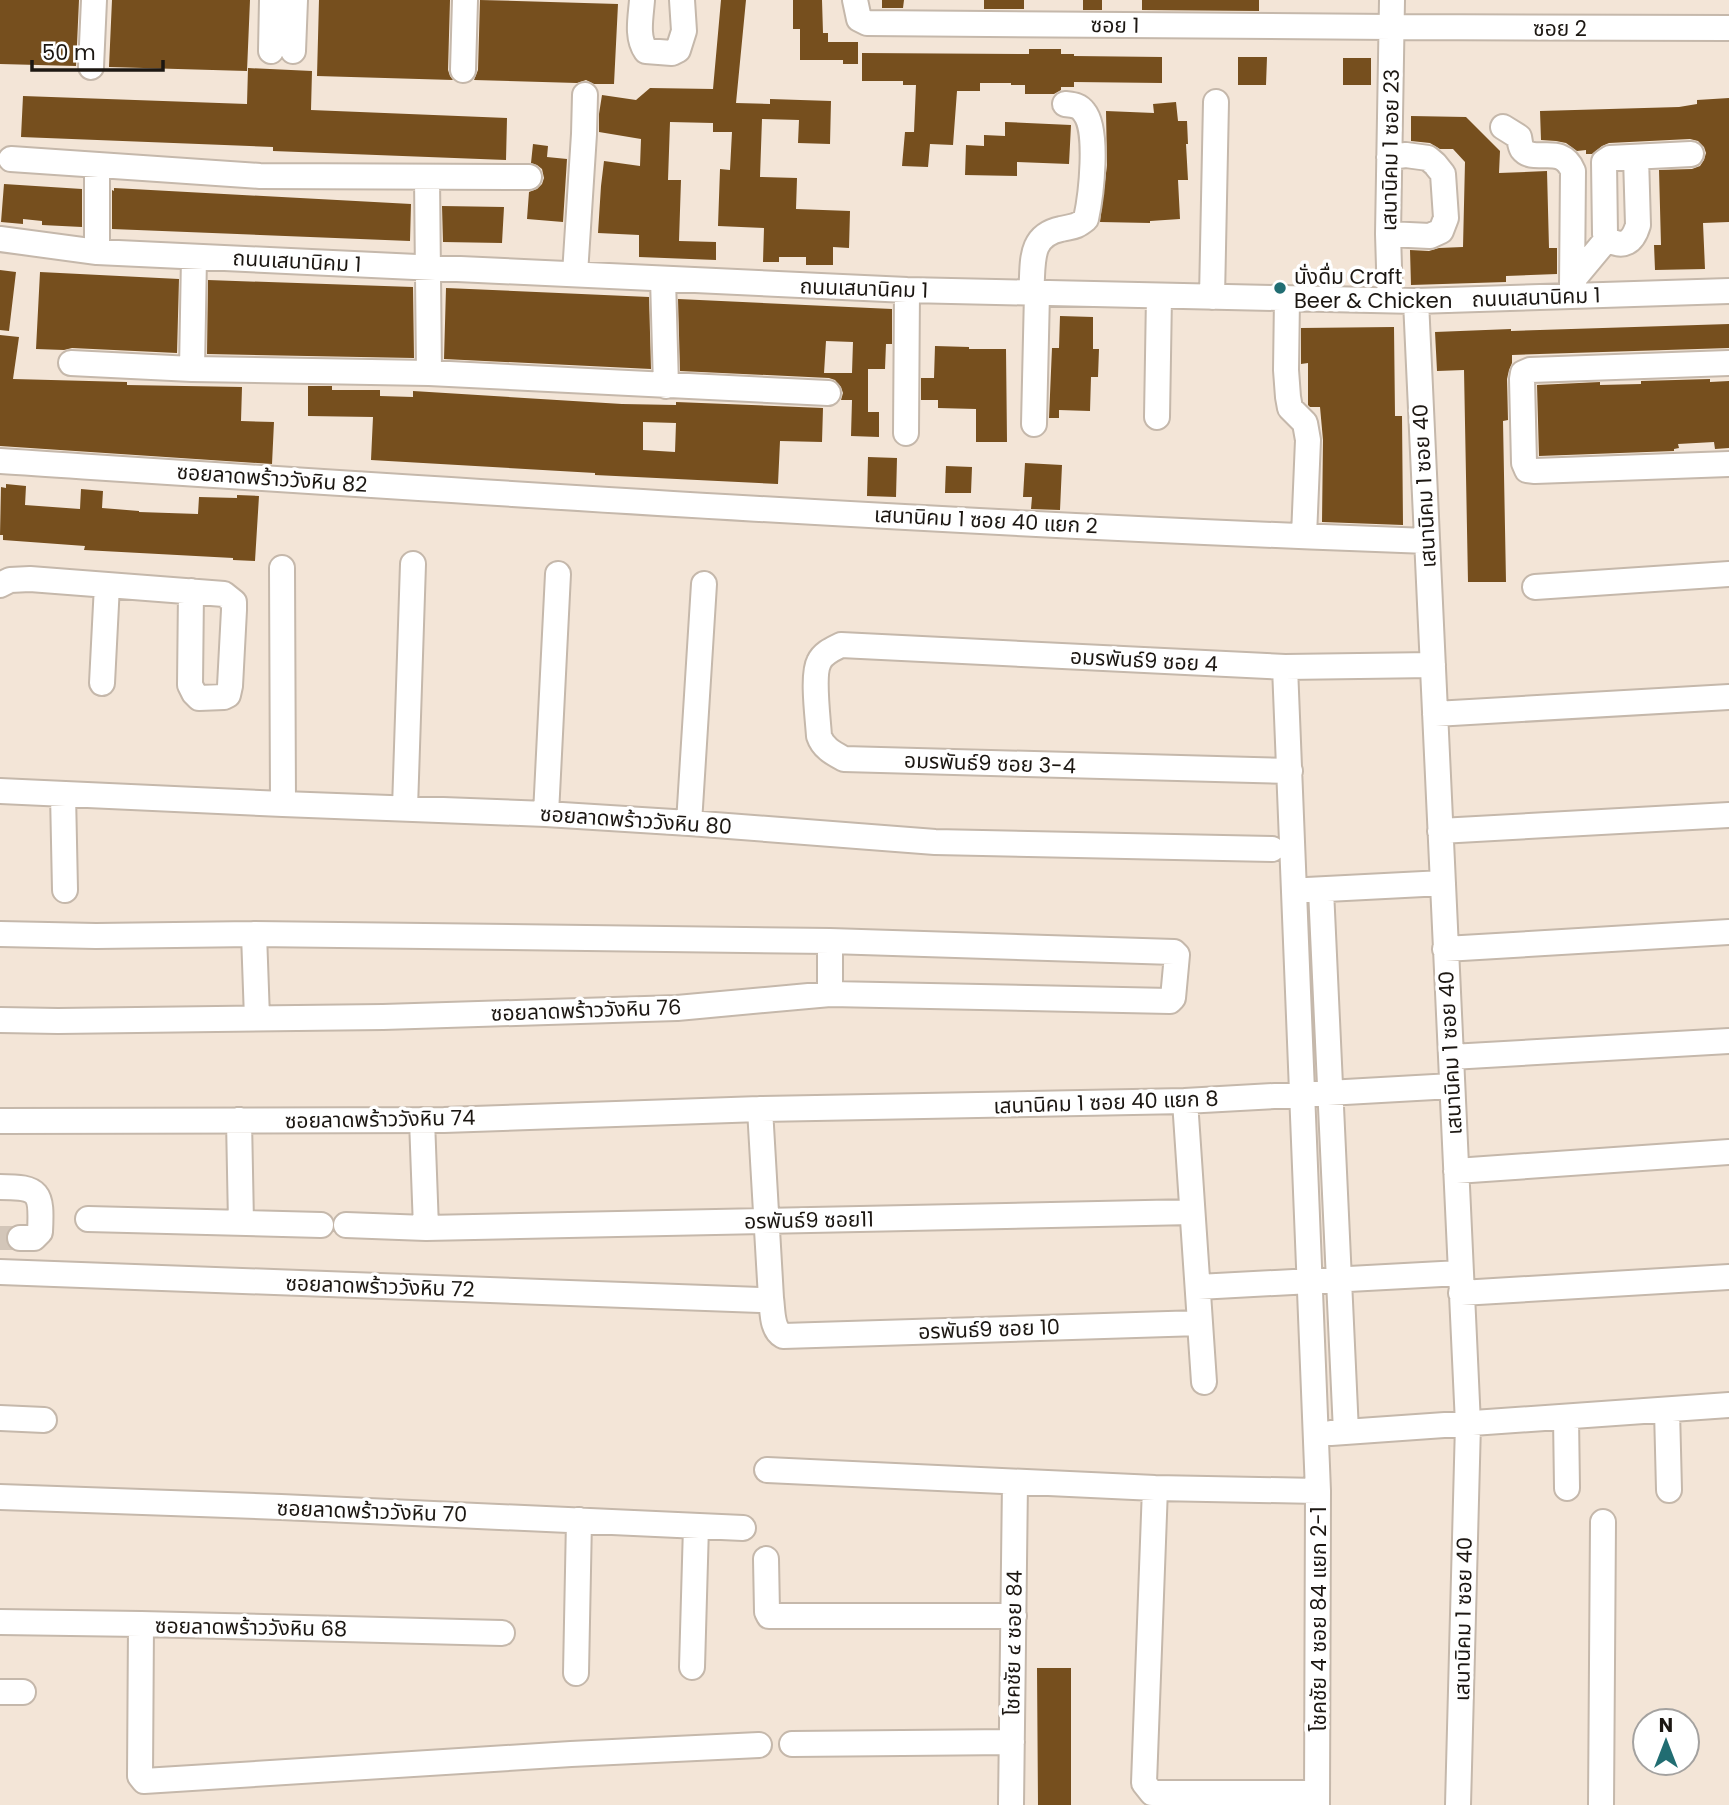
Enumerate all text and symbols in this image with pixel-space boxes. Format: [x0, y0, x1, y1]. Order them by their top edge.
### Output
street label: ซอย 1 [1090, 10, 1140, 40]
street label: ซอย 2 [1533, 14, 1587, 43]
scale bar [32, 28, 163, 72]
text: 50 m [42, 38, 96, 67]
street label: เสนานิคม 1 ซอย 23 [1374, 69, 1406, 231]
street label: ถนนเสนานิคม 1 [232, 243, 362, 279]
place label: นั่งดื่ม Craft Beer & Chicken [1294, 262, 1452, 315]
street label: ถนนเสนานิคม 1 [799, 271, 929, 305]
marker: นั่งดื่ม Craft Beer & Chicken [1272, 280, 1288, 296]
street label: ถนนเสนานิคม 1 [1471, 280, 1601, 314]
street label: เสนานิคม 1 ซอย 40 [1405, 403, 1443, 569]
street label: ซอยลาดพร้าววังหิน 82 [176, 457, 368, 499]
street label: เสนานิคม 1 ซอย 40 แยก 2 [873, 500, 1099, 540]
street label: อมรพันธ์9 ซอย 4 [1069, 642, 1219, 678]
street label: อมรพันธ์9 ซอย 3-4 [904, 746, 1076, 780]
street label: ซอยลาดพร้าววังหิน 80 [539, 799, 733, 841]
street label: เสนานิคม 1 ซอย 40 [1431, 970, 1469, 1136]
street label: ซอยลาดพร้าววังหิน 76 [490, 992, 682, 1028]
street label: เสนานิคม 1 ซอย 40 แยก 8 [993, 1084, 1219, 1120]
street label: ซอยลาดพร้าววังหิน 74 [285, 1103, 475, 1135]
street label: อรพันธ์9 ซอย11 [744, 1204, 874, 1236]
street label: ซอยลาดพร้าววังหิน 72 [285, 1268, 475, 1304]
street label: อรพันธ์9 ซอย 10 [918, 1312, 1060, 1346]
street label: ซอยลาดพร้าววังหิน 70 [276, 1493, 468, 1529]
street label: โชคชัย 4 ซอย 84 แยก 2-1 [1304, 1506, 1333, 1732]
street label: เสนานิคม 1 ซอย 40 [1447, 1537, 1479, 1701]
street label: โชคชัย ๔ ซอย 84 [997, 1570, 1029, 1716]
street label: ซอยลาดพร้าววังหิน 68 [155, 1611, 347, 1643]
north arrow [1631, 1707, 1701, 1777]
text: N [1659, 1712, 1673, 1739]

